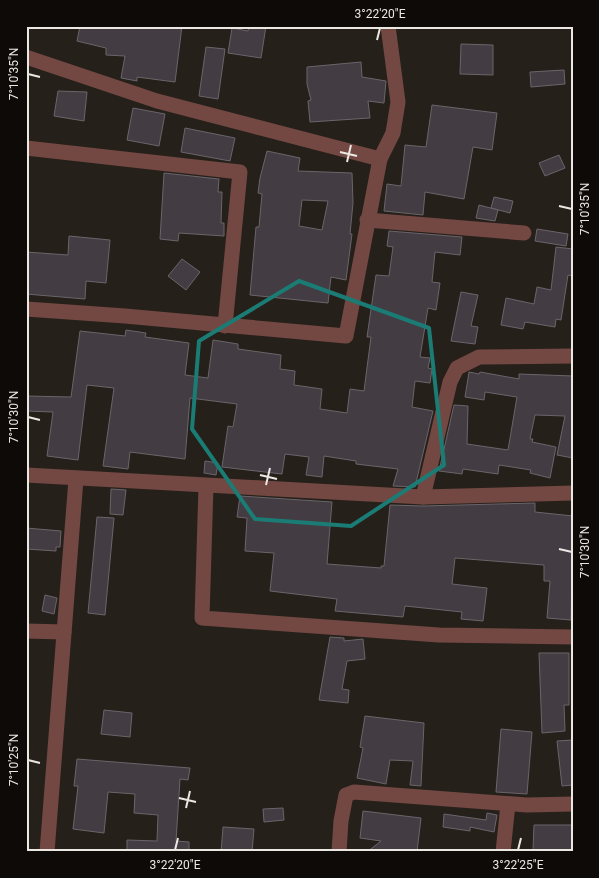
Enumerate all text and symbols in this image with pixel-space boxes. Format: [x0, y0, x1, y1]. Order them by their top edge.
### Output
text: 3°22'20"E [355, 7, 406, 21]
text: 7°10'35"N [7, 48, 21, 100]
text: 7°10'35"N [578, 183, 592, 235]
text: 7°10'30"N [7, 391, 21, 443]
text: 7°10'30"N [578, 526, 592, 578]
text: 7°10'25"N [7, 734, 21, 786]
text: 3°22'20"E [150, 858, 201, 872]
text: 3°22'25"E [493, 858, 544, 872]

